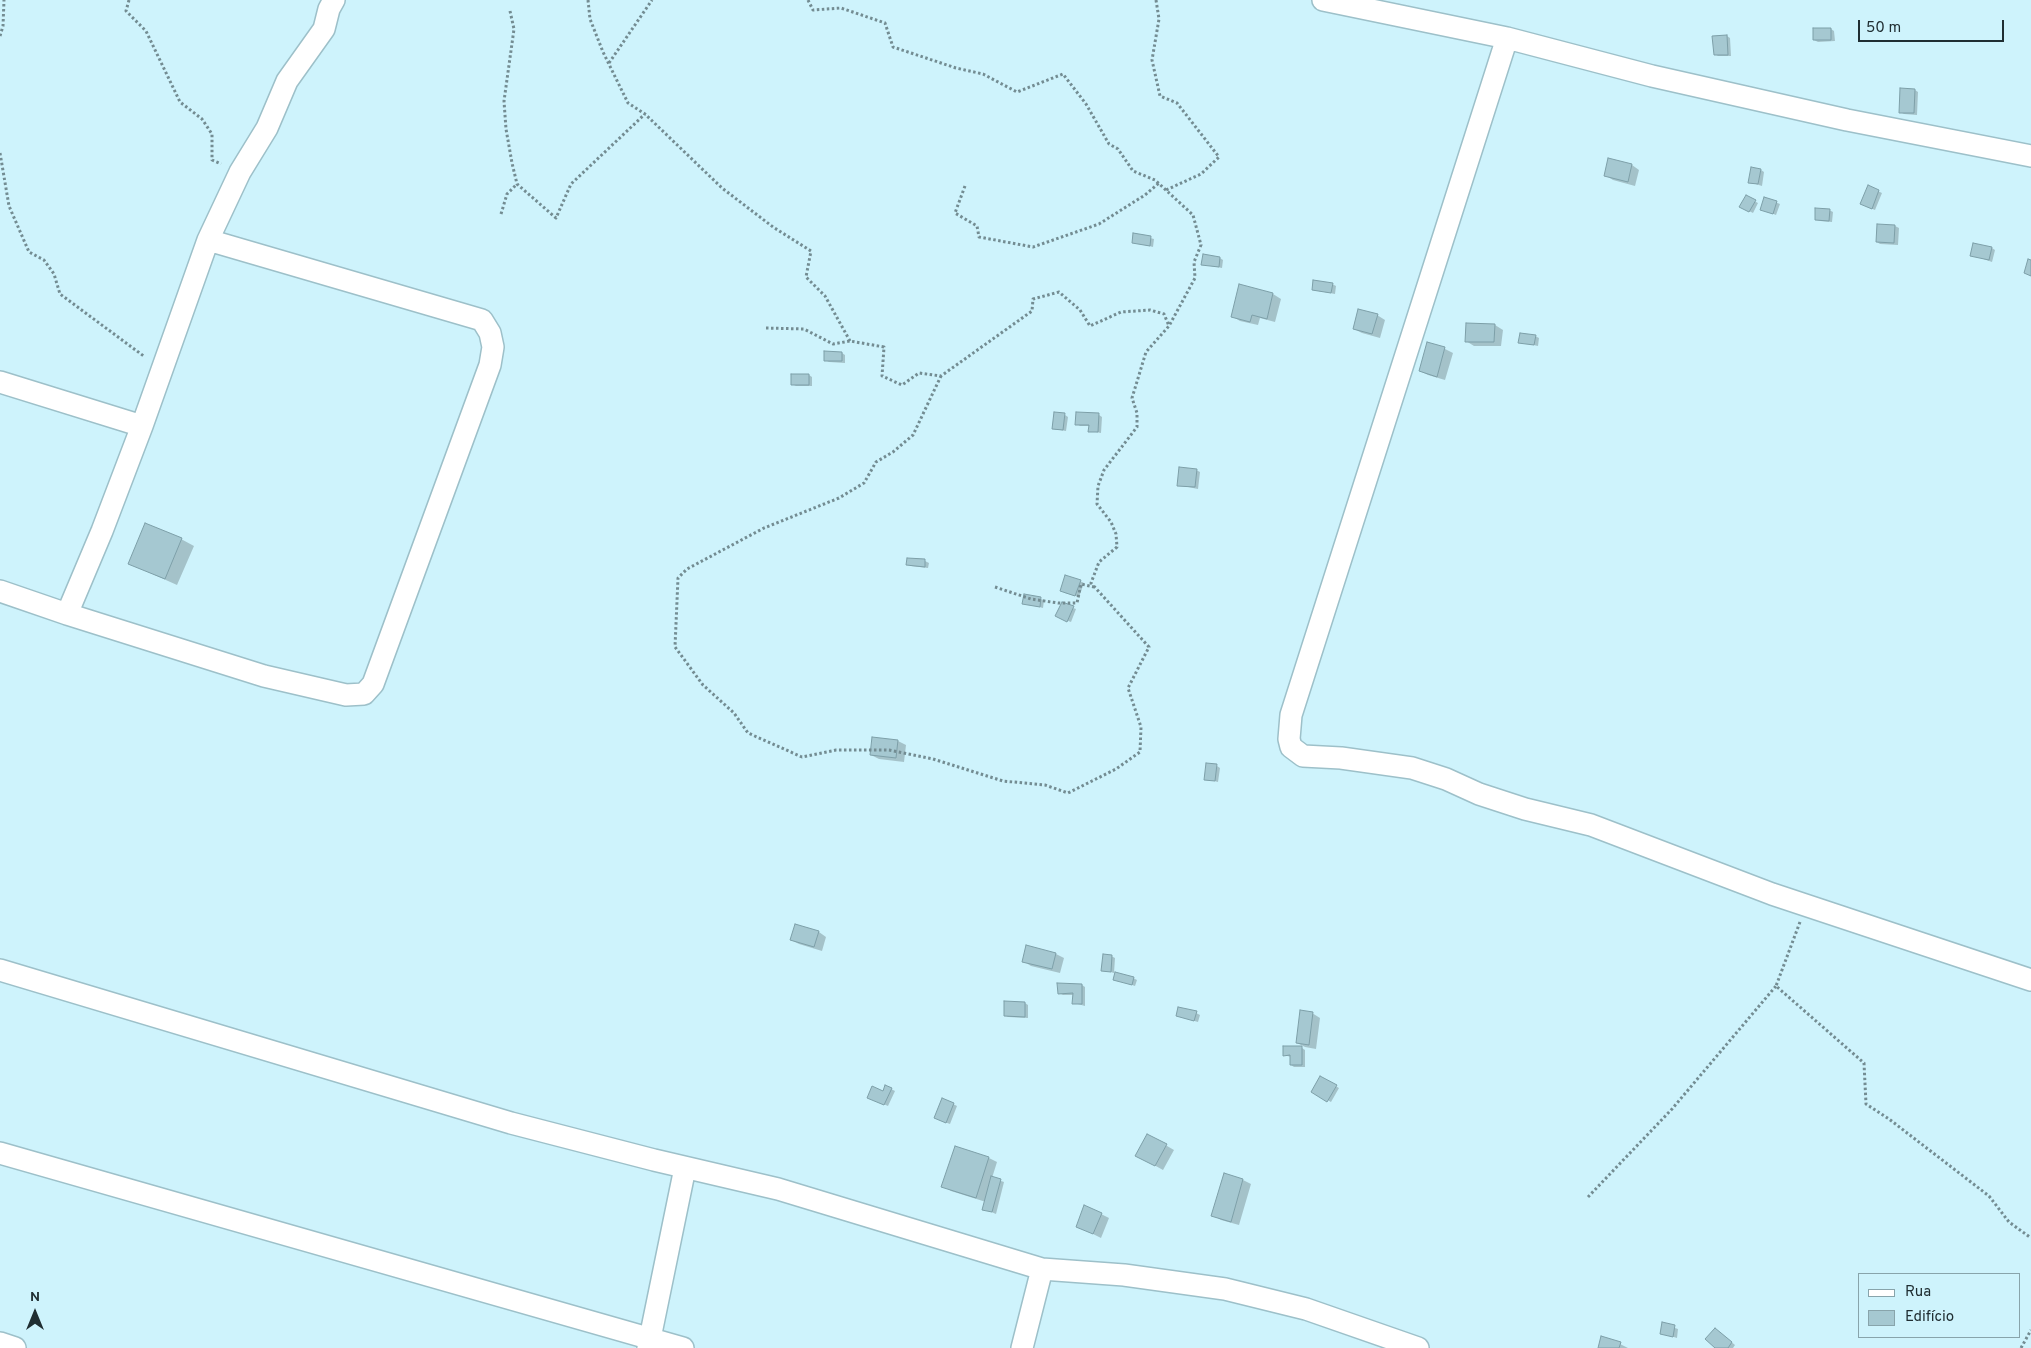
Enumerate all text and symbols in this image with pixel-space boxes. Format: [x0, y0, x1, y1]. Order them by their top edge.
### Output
scale bar [1861, 10, 2007, 42]
text: 50 m [1866, 19, 1901, 38]
legend [1858, 1273, 2021, 1338]
text: Rua [1905, 1283, 1931, 1302]
north arrow [10, 1288, 60, 1338]
text: N [30, 1289, 40, 1306]
text: Edifício [1905, 1308, 1954, 1327]

